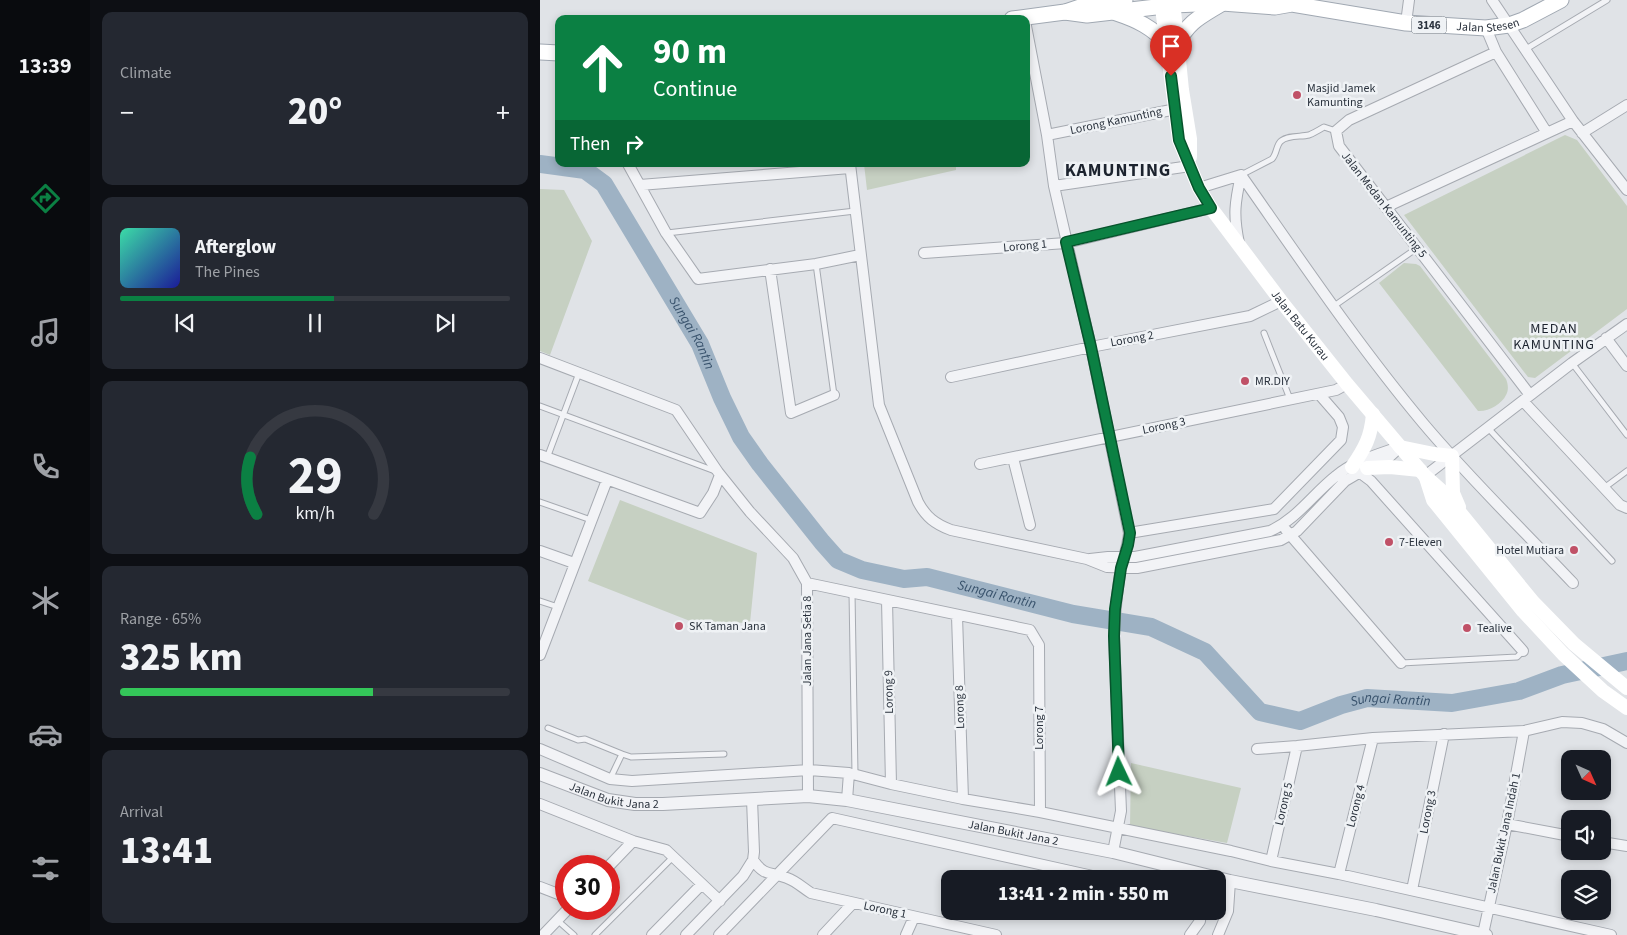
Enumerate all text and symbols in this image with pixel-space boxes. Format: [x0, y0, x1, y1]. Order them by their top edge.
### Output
street label: Jalan Stesen [1456, 13, 1522, 36]
road number: 3146 [1412, 16, 1446, 34]
pin [1150, 25, 1192, 76]
text: 90 m [653, 27, 727, 77]
icon: arrive [1157, 32, 1185, 60]
icon: ahead [570, 35, 635, 100]
text: 13:39 [18, 50, 72, 82]
text: Climate [120, 62, 171, 84]
text: Continue [653, 73, 737, 105]
place label: Masjid Jamek Kamunting [1307, 80, 1375, 111]
text: 20° [288, 85, 342, 139]
marker: Masjid Jamek Kamunting [1291, 89, 1303, 101]
text: − [120, 93, 134, 133]
text: + [496, 93, 510, 133]
street label: Lorong Kamunting [1069, 103, 1163, 139]
icon: right [620, 130, 648, 158]
text: Then [570, 131, 610, 158]
street label: Jalan Medan Kamunting 5 [1337, 148, 1431, 262]
district label: KAMUNTING [1065, 158, 1171, 183]
icon: directions [28, 181, 63, 216]
text: Afterglow [195, 234, 276, 261]
street label: Lorong 1 [1002, 236, 1048, 256]
text: The Pines [195, 261, 260, 283]
street label: Jalan Batu Kurau [1267, 287, 1334, 364]
water label: Sungai Rantin [664, 293, 719, 373]
icon: previous [171, 309, 199, 337]
icon: pause [301, 309, 329, 337]
icon: next [431, 309, 459, 337]
icon: music [28, 315, 63, 350]
district label: MEDAN KAMUNTING [1513, 319, 1595, 355]
street label: Lorong 2 [1109, 326, 1155, 352]
place label: MR.DIY [1255, 373, 1290, 390]
marker: MR.DIY [1239, 375, 1251, 387]
street label: Lorong 3 [1141, 413, 1187, 439]
text: 29 [288, 440, 342, 514]
icon: phone [28, 449, 63, 484]
text: km/h [295, 501, 335, 526]
place label: 7-Eleven [1399, 534, 1442, 551]
marker: 7-Eleven [1383, 536, 1395, 548]
place label: Hotel Mutiara [1496, 542, 1564, 559]
marker: Hotel Mutiara [1568, 544, 1580, 556]
water label: Sungai Rantin [955, 575, 1038, 614]
icon: climate [28, 583, 63, 618]
street label: Jalan Jana Setia 8 [799, 596, 816, 686]
text: Range · 65% [120, 608, 201, 630]
place label: SK Taman Jana [689, 618, 766, 635]
marker: SK Taman Jana [673, 620, 685, 632]
place label: Tealive [1477, 620, 1512, 637]
marker: Tealive [1461, 622, 1473, 634]
text: 325 km [120, 631, 242, 685]
street label: Lorong 9 [880, 670, 898, 714]
street label: Lorong 8 [951, 685, 969, 729]
water label: Sungai Rantin [1348, 688, 1431, 712]
street label: Lorong 7 [1031, 706, 1048, 750]
icon: car [28, 717, 63, 752]
position arrow [1092, 745, 1144, 797]
north arrow [1561, 750, 1611, 800]
map controls [1561, 750, 1611, 920]
street label: Jalan Bukit Jana Indah 1 [1483, 771, 1525, 895]
street label: Jalan Bukit Jana 2 [567, 778, 659, 813]
street label: Lorong 5 [1271, 781, 1297, 827]
street label: Lorong 4 [1342, 783, 1370, 829]
street label: Lorong 3 [1415, 789, 1441, 835]
text: Arrival [120, 801, 163, 823]
button: sound [1561, 810, 1611, 860]
street label: Jalan Bukit Jana 2 [967, 815, 1060, 850]
text: 13:41 [120, 824, 213, 878]
icon: filters [28, 851, 63, 886]
speed limit sign: 30 [555, 855, 620, 920]
button: layers [1561, 870, 1611, 920]
text: 13:41 · 2 min · 550 m [998, 881, 1169, 908]
street label: Lorong 1 [862, 897, 908, 923]

